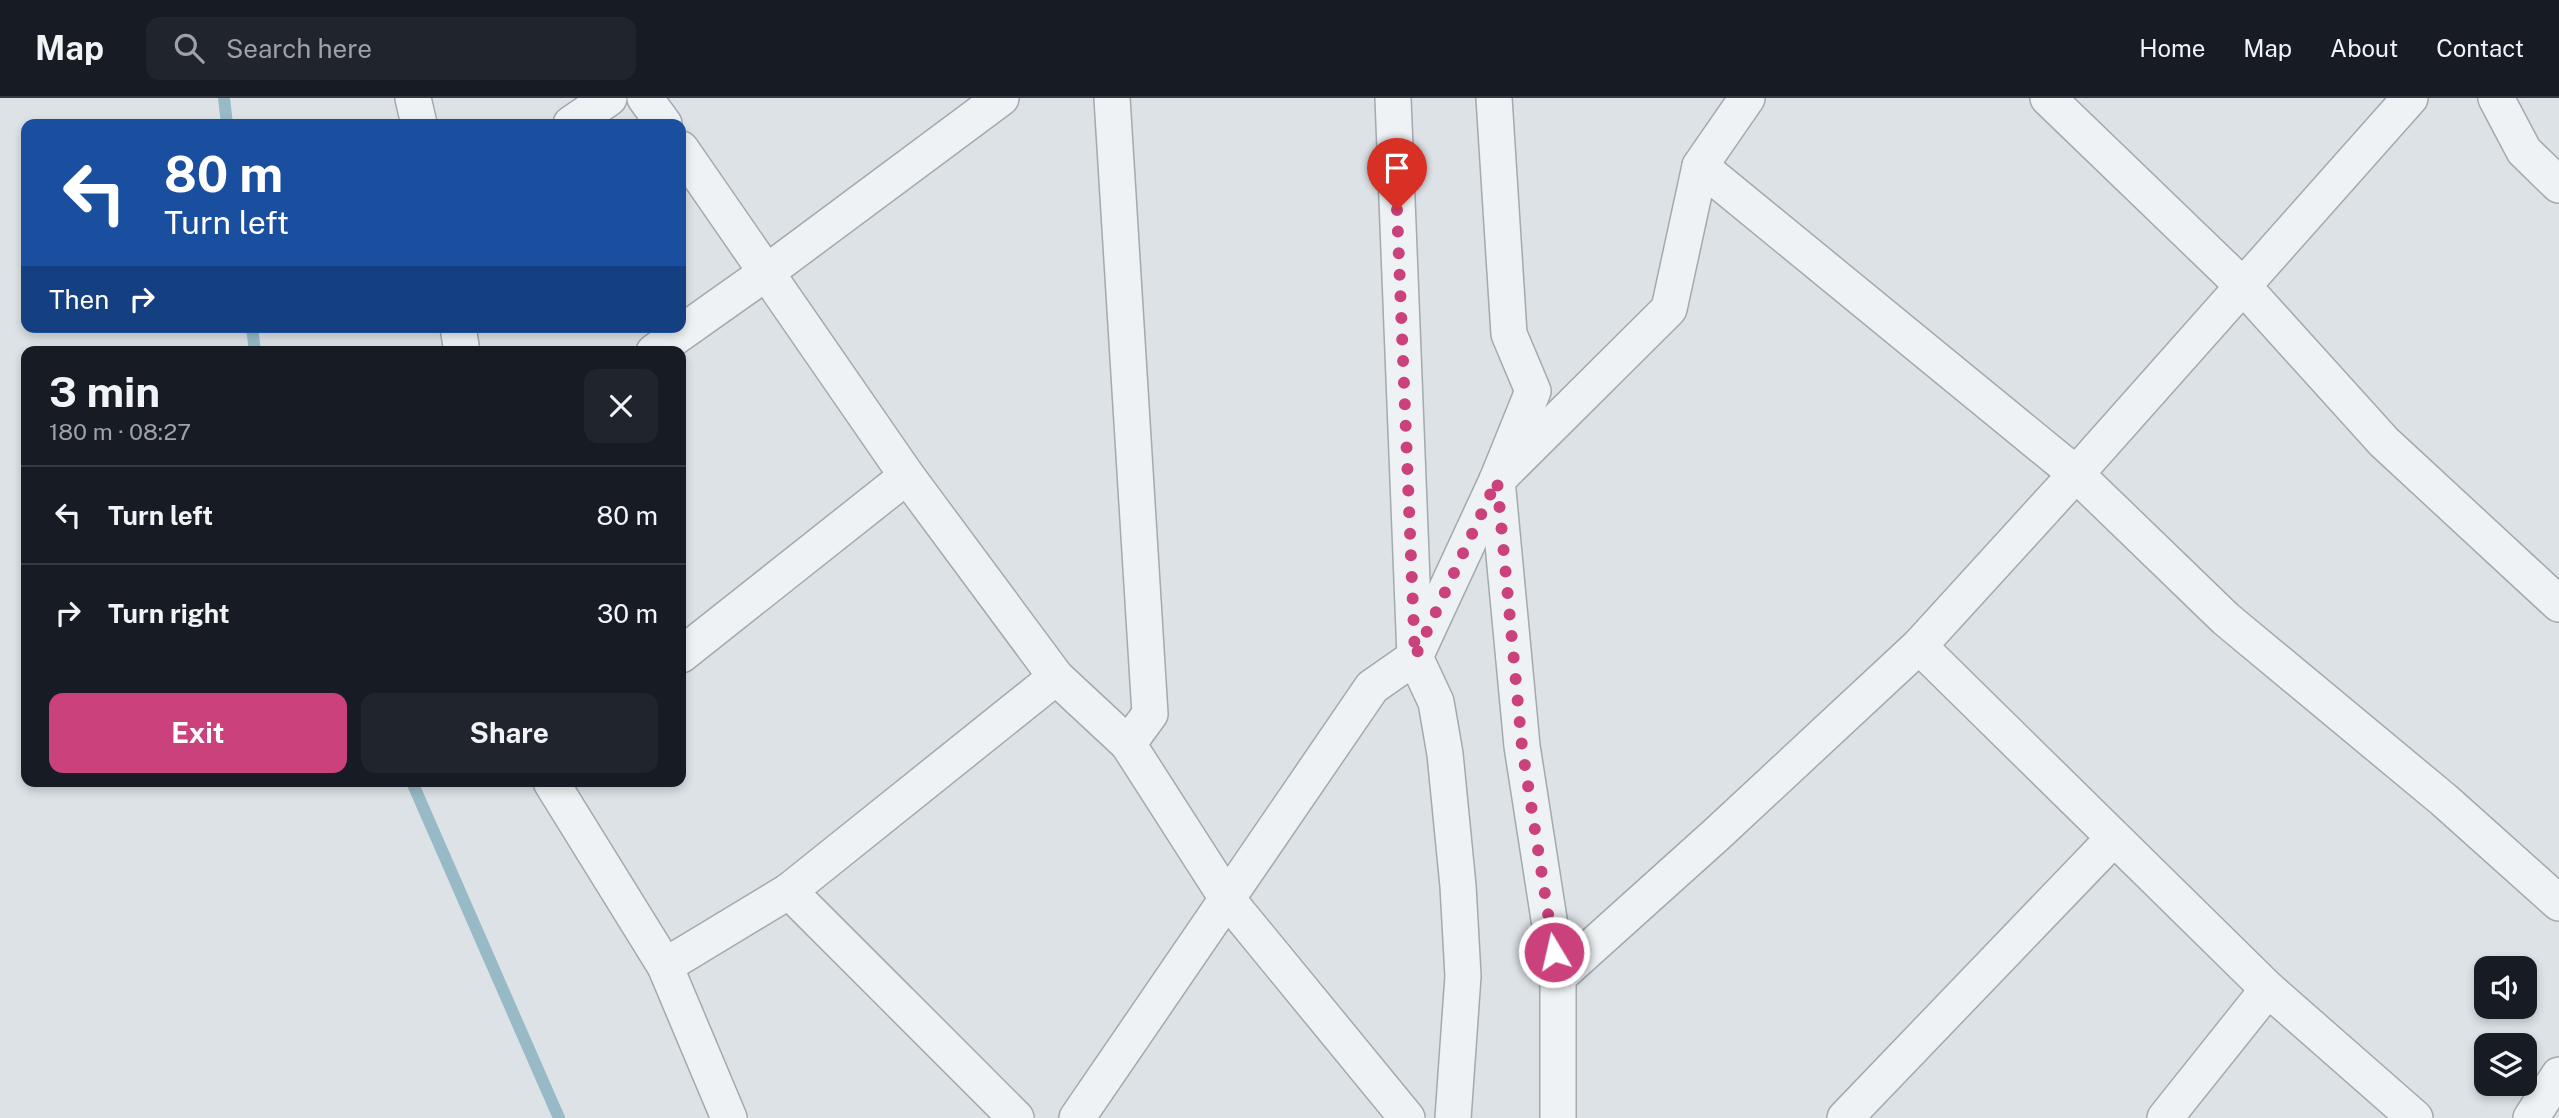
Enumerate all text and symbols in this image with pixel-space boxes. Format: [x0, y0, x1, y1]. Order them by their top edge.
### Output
search box [146, 17, 636, 80]
text: Map [35, 29, 104, 67]
icon: search [170, 29, 208, 67]
text: Search here [226, 33, 372, 64]
text: Home [2139, 34, 2205, 62]
text: Map [2243, 34, 2292, 62]
text: About [2330, 34, 2398, 62]
text: Contact [2436, 34, 2524, 62]
pin [1367, 138, 1427, 210]
text: 80 m [164, 145, 283, 203]
icon: left [49, 147, 140, 238]
icon: arrive [1378, 149, 1416, 187]
text: Turn left [164, 204, 289, 241]
icon: right [123, 280, 161, 318]
text: Then [49, 284, 109, 315]
text: 3 min [49, 367, 160, 416]
button: close [584, 369, 658, 443]
text: 180 m · 08:27 [49, 418, 191, 445]
icon: left [49, 496, 87, 534]
text: Turn left [108, 500, 213, 531]
text: 80 m [597, 500, 658, 531]
icon: right [49, 594, 87, 632]
text: Turn right [108, 598, 230, 629]
text: 30 m [597, 598, 658, 629]
button: Exit [49, 693, 347, 773]
button: Share [361, 693, 658, 773]
position arrow [1517, 915, 1591, 989]
map controls [2474, 956, 2537, 1096]
button: sound [2474, 956, 2537, 1019]
button: layers [2474, 1033, 2537, 1096]

